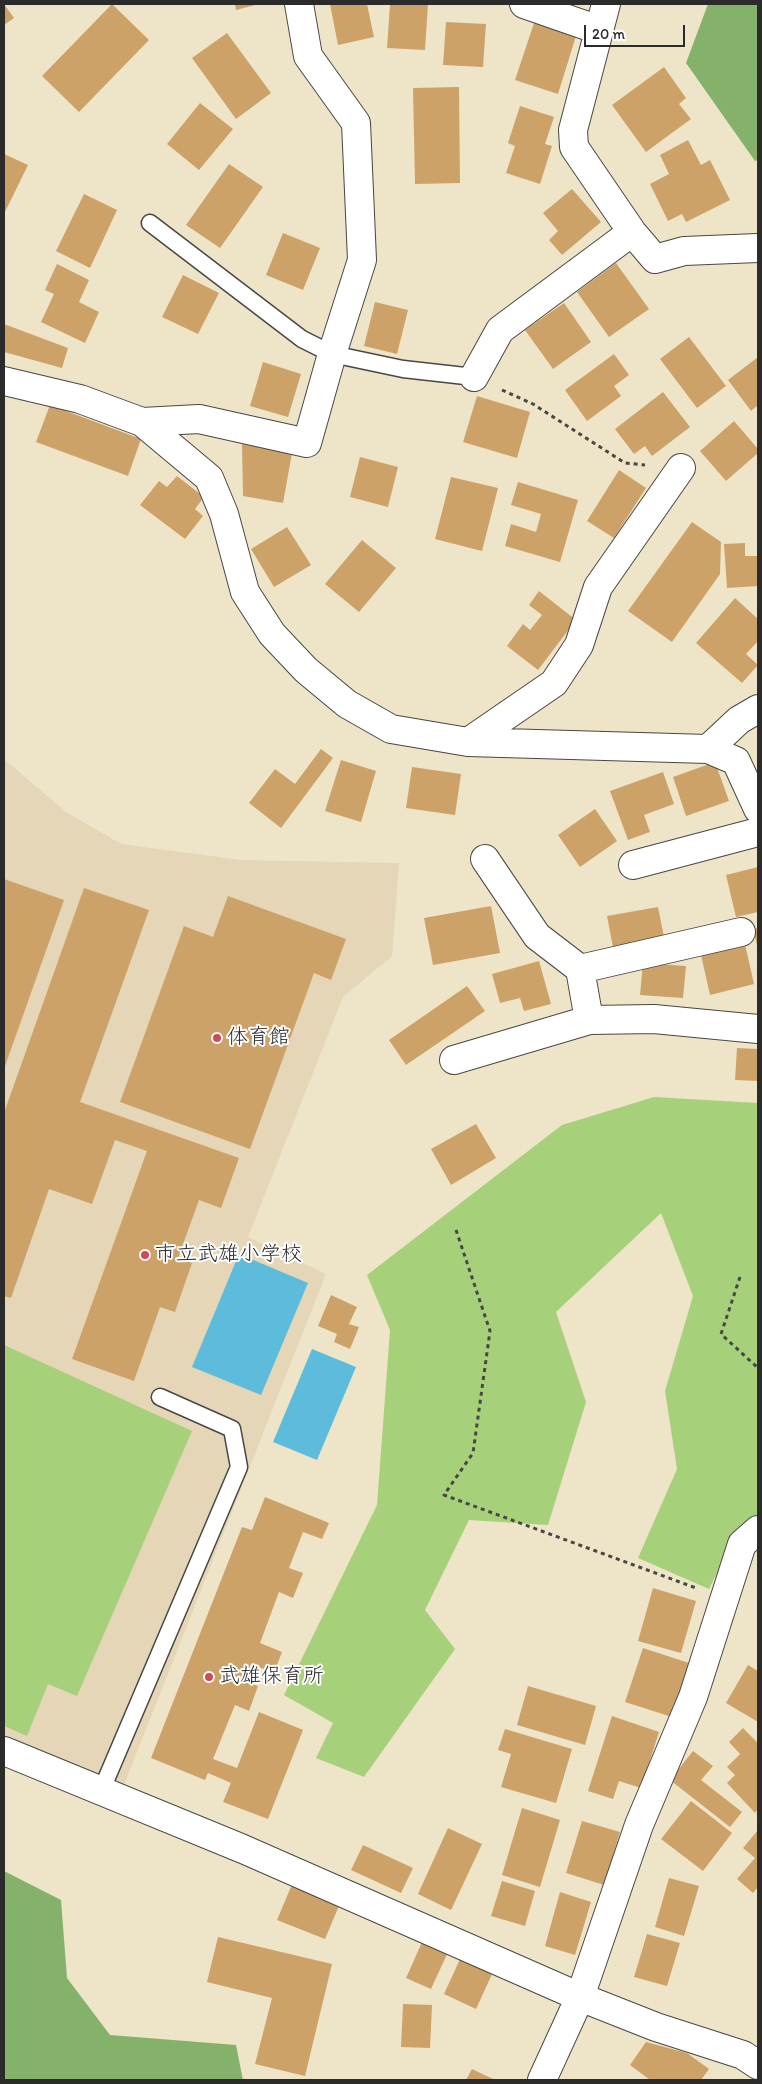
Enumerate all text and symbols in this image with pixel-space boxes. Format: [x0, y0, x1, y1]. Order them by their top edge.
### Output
scale bar [587, 15, 688, 47]
text: 20 m [592, 25, 625, 43]
place label: 体育館 [227, 1025, 290, 1051]
marker: 体育館 [211, 1032, 223, 1044]
place label: 市立武雄小学校 [155, 1242, 302, 1268]
marker: 市立武雄小学校 [139, 1249, 151, 1261]
place label: 武雄保育所 [219, 1664, 324, 1690]
marker: 武雄保育所 [203, 1671, 215, 1683]

